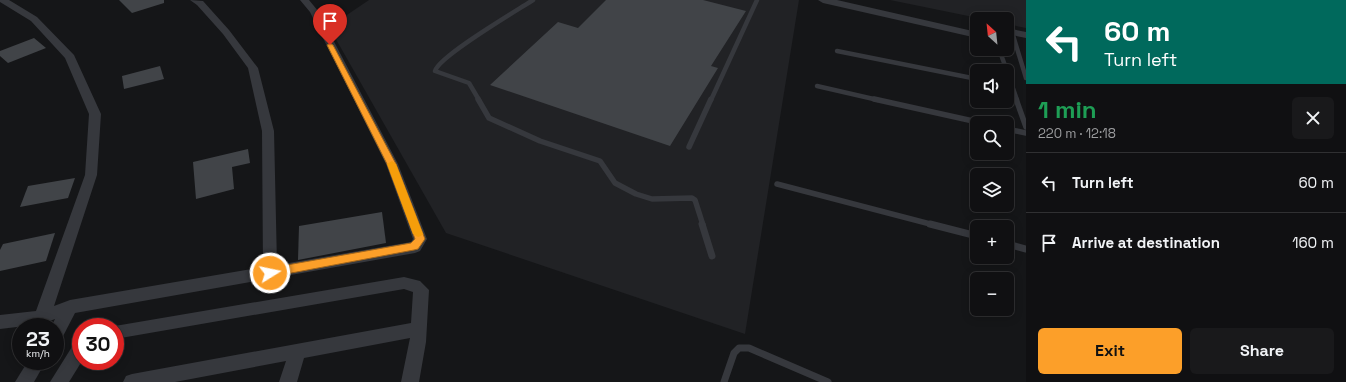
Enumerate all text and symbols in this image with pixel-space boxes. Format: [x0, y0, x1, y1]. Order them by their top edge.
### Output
pin [313, 4, 347, 45]
icon: arrive [319, 10, 341, 32]
north arrow [970, 12, 1014, 56]
map controls [970, 12, 1014, 316]
text: 60 m [1104, 13, 1170, 49]
icon: left [1038, 16, 1090, 68]
text: Turn left [1104, 48, 1177, 71]
button: sound [970, 64, 1014, 108]
text: 1 min [1038, 94, 1097, 125]
button: close [1292, 97, 1334, 139]
button: search [970, 116, 1014, 160]
text: 220 m · 12:18 [1038, 125, 1116, 142]
button: layers [970, 168, 1014, 212]
icon: left [1038, 172, 1060, 194]
text: Turn left [1072, 173, 1134, 192]
text: 60 m [1298, 173, 1334, 192]
button: + [970, 220, 1014, 264]
icon: arrive [1038, 232, 1060, 254]
text: Arrive at destination [1072, 233, 1220, 252]
text: 160 m [1292, 233, 1334, 252]
position arrow [249, 252, 291, 294]
button: − [970, 272, 1014, 316]
speed limit sign: 30 [72, 318, 124, 370]
text: 23 [26, 326, 50, 352]
button: Exit [1038, 328, 1182, 374]
button: Share [1190, 328, 1334, 374]
text: km/h [26, 347, 50, 360]

